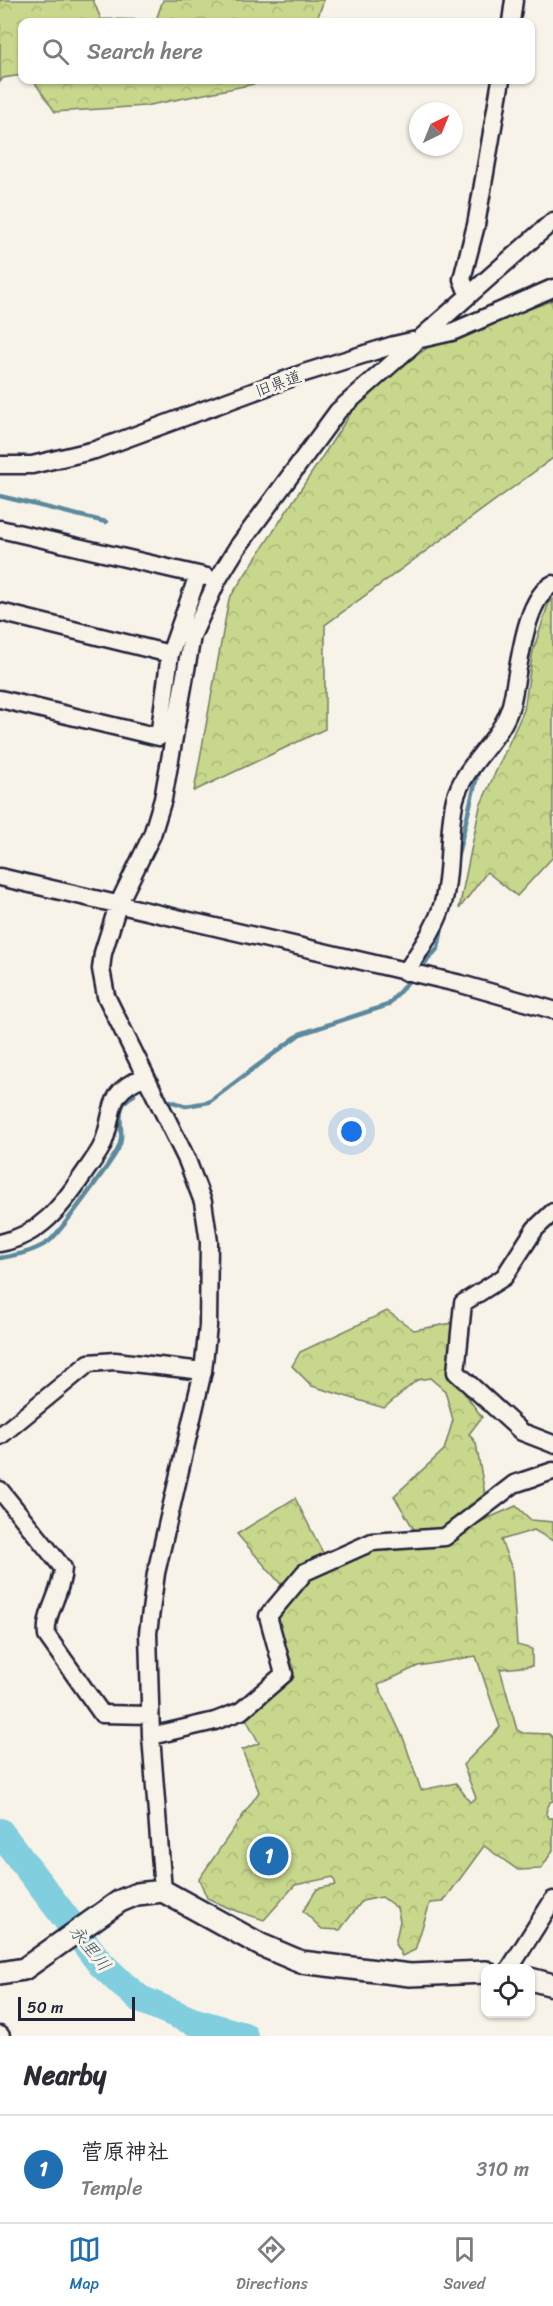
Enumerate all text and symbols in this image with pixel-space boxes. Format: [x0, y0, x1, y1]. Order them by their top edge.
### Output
search box [18, 18, 535, 84]
text: Search here [87, 32, 203, 71]
icon: search [39, 35, 72, 68]
north arrow [409, 102, 463, 156]
street label: 旧県道 [251, 362, 306, 405]
your location [337, 1117, 366, 1146]
pin: 1 [250, 1834, 288, 1878]
water label: 永里川 [61, 1917, 119, 1979]
map controls [481, 1964, 535, 2018]
button: locate [481, 1964, 535, 2018]
text: 50 m [27, 1993, 63, 2022]
scale bar [18, 1994, 135, 2022]
text: Nearby [24, 2052, 106, 2098]
text: 菅原神社 [81, 2132, 169, 2171]
text: 1 [39, 2152, 48, 2187]
text: 310 m [476, 2152, 529, 2187]
text: Temple [81, 2171, 143, 2206]
tab: Map [68, 2233, 101, 2298]
tab: Directions [236, 2233, 308, 2298]
tab: Saved [443, 2233, 485, 2298]

